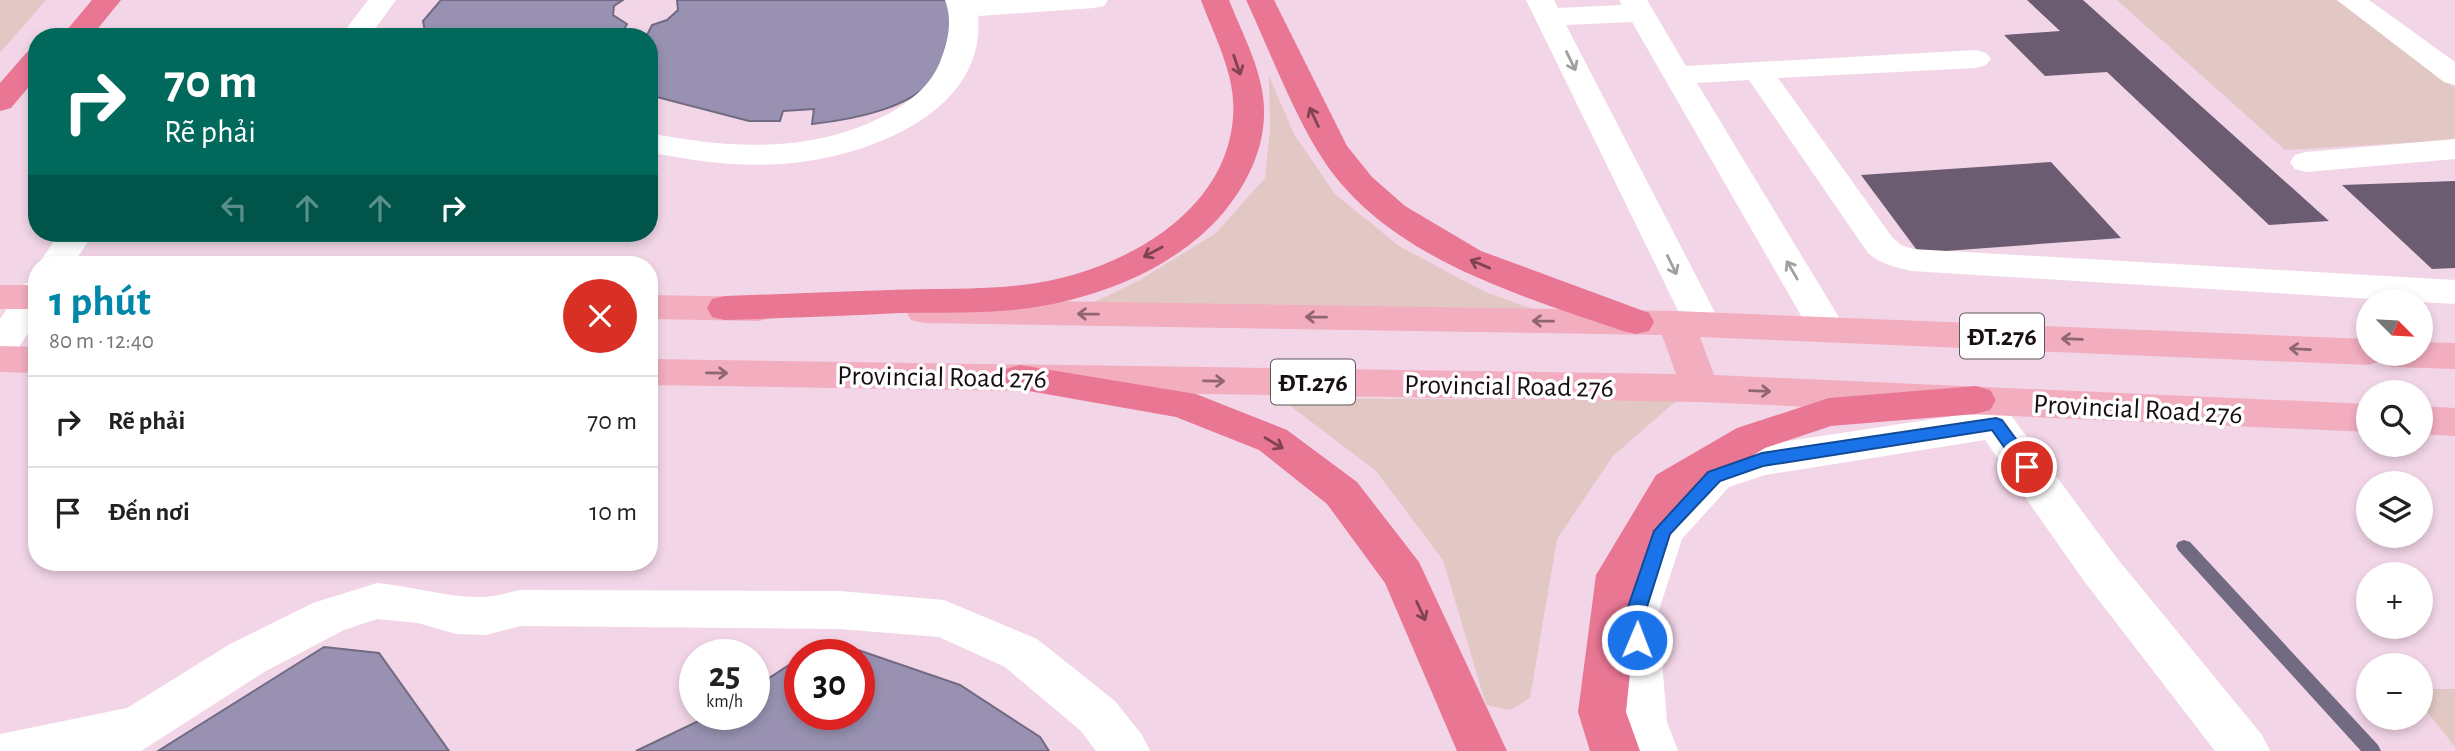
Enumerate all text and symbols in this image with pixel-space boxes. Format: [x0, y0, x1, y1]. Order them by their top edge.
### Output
one-way arrow [1564, 50, 1578, 71]
one-way arrow [1232, 53, 1245, 75]
icon: right [49, 56, 140, 147]
text: 70 m [164, 58, 258, 107]
one-way arrow [1307, 107, 1321, 128]
text: Rẽ phải [164, 116, 256, 148]
icon: left [215, 189, 253, 227]
icon: ahead [288, 189, 326, 227]
icon: ahead [361, 189, 399, 227]
icon: right [434, 189, 472, 227]
one-way arrow [1143, 246, 1164, 259]
one-way arrow [1666, 254, 1680, 275]
one-way arrow [1470, 257, 1491, 270]
one-way arrow [1785, 261, 1799, 281]
button: close [563, 279, 637, 353]
text: 1 phút [49, 281, 151, 323]
north arrow [2356, 289, 2432, 366]
map controls [2356, 289, 2433, 730]
one-way arrow [1077, 307, 1100, 321]
one-way arrow [1304, 310, 1327, 324]
one-way arrow [1532, 314, 1555, 328]
road number: ĐT.276 [1960, 314, 2044, 358]
text: 80 m · 12:40 [49, 330, 154, 353]
one-way arrow [2061, 332, 2084, 345]
one-way arrow [2288, 343, 2311, 356]
road number: ĐT.276 [1271, 360, 1355, 404]
street label: Provincial Road 276 [837, 362, 1047, 394]
one-way arrow [706, 366, 729, 380]
street label: Provincial Road 276 [1404, 371, 1614, 403]
one-way arrow [1203, 374, 1226, 387]
button: search [2356, 380, 2433, 457]
one-way arrow [1749, 385, 1772, 398]
street label: Provincial Road 276 [2033, 391, 2243, 429]
icon: right [49, 403, 87, 441]
text: Rẽ phải [108, 408, 185, 434]
text: 70 m [587, 408, 637, 434]
one-way arrow [1264, 436, 1284, 450]
pin [1997, 437, 2057, 497]
icon: arrive [2008, 448, 2046, 486]
button: layers [2356, 471, 2433, 548]
icon: arrive [49, 494, 87, 532]
text: Đến nơi [108, 499, 190, 525]
text: 10 m [589, 499, 637, 525]
button: + [2356, 562, 2433, 639]
one-way arrow [1415, 600, 1428, 622]
position arrow [1600, 603, 1674, 677]
speed limit sign: 30 [784, 639, 875, 730]
button: − [2356, 653, 2433, 730]
text: 25 [709, 658, 740, 693]
text: km/h [706, 693, 743, 711]

